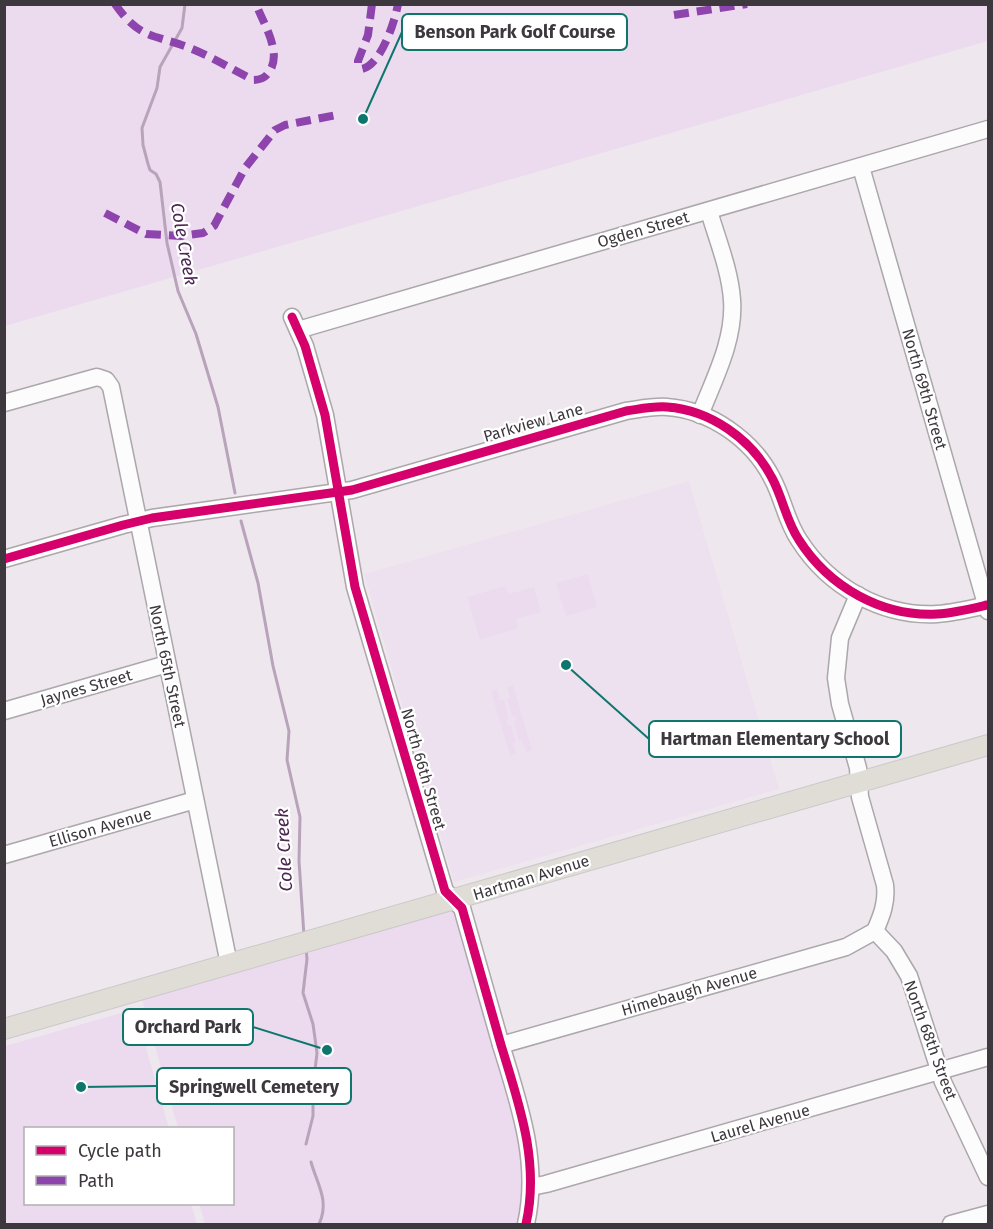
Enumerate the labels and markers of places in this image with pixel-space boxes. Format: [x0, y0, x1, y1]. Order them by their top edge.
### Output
callout: Benson Park Golf Course [402, 14, 627, 50]
callout: Hartman Elementary School [649, 721, 901, 757]
callout: Orchard Park [123, 1009, 253, 1045]
callout: Springwell Cemetery [157, 1068, 351, 1104]

